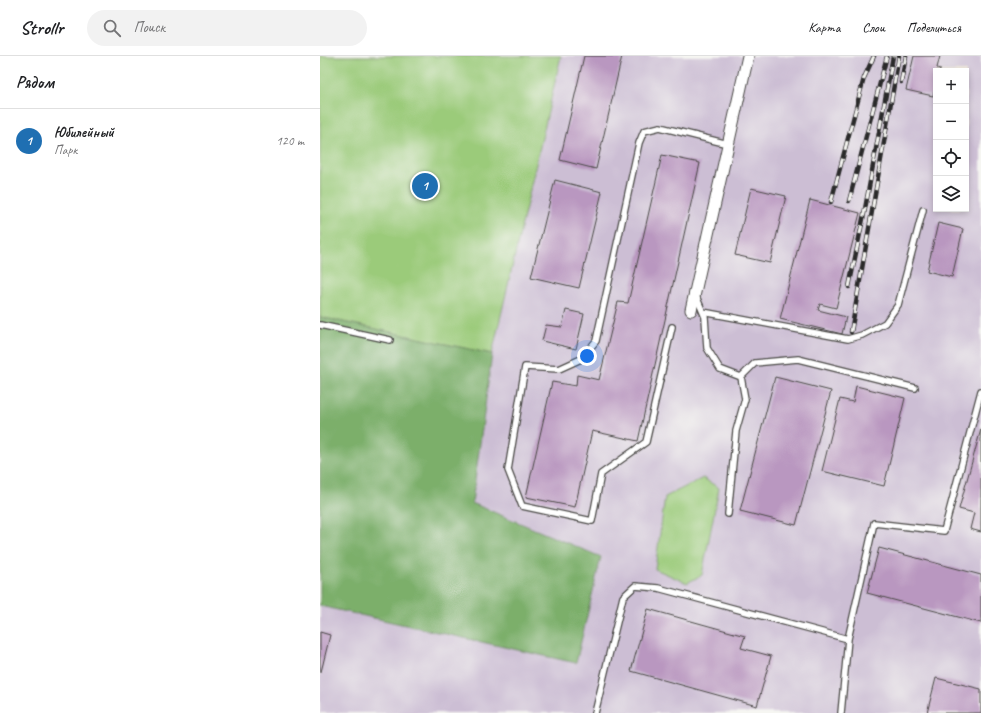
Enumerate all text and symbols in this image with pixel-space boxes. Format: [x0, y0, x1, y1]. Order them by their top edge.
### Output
search box [87, 10, 367, 46]
text: Strollr [20, 16, 63, 40]
icon: search [101, 17, 123, 39]
text: Поиск [133, 18, 165, 37]
text: Карта [808, 19, 840, 36]
text: Слои [862, 19, 885, 36]
text: Поделиться [907, 19, 961, 36]
map controls [933, 68, 969, 212]
button: + [933, 68, 969, 104]
text: Рядом [16, 72, 54, 93]
button: − [933, 104, 969, 140]
text: Юбилейный [54, 123, 114, 142]
text: 1 [26, 133, 32, 149]
text: 120 m [276, 133, 304, 149]
button: locate [933, 140, 969, 176]
text: Парк [54, 142, 77, 158]
pin: 1 [412, 171, 438, 201]
button: layers [933, 176, 969, 212]
your location [577, 346, 597, 366]

